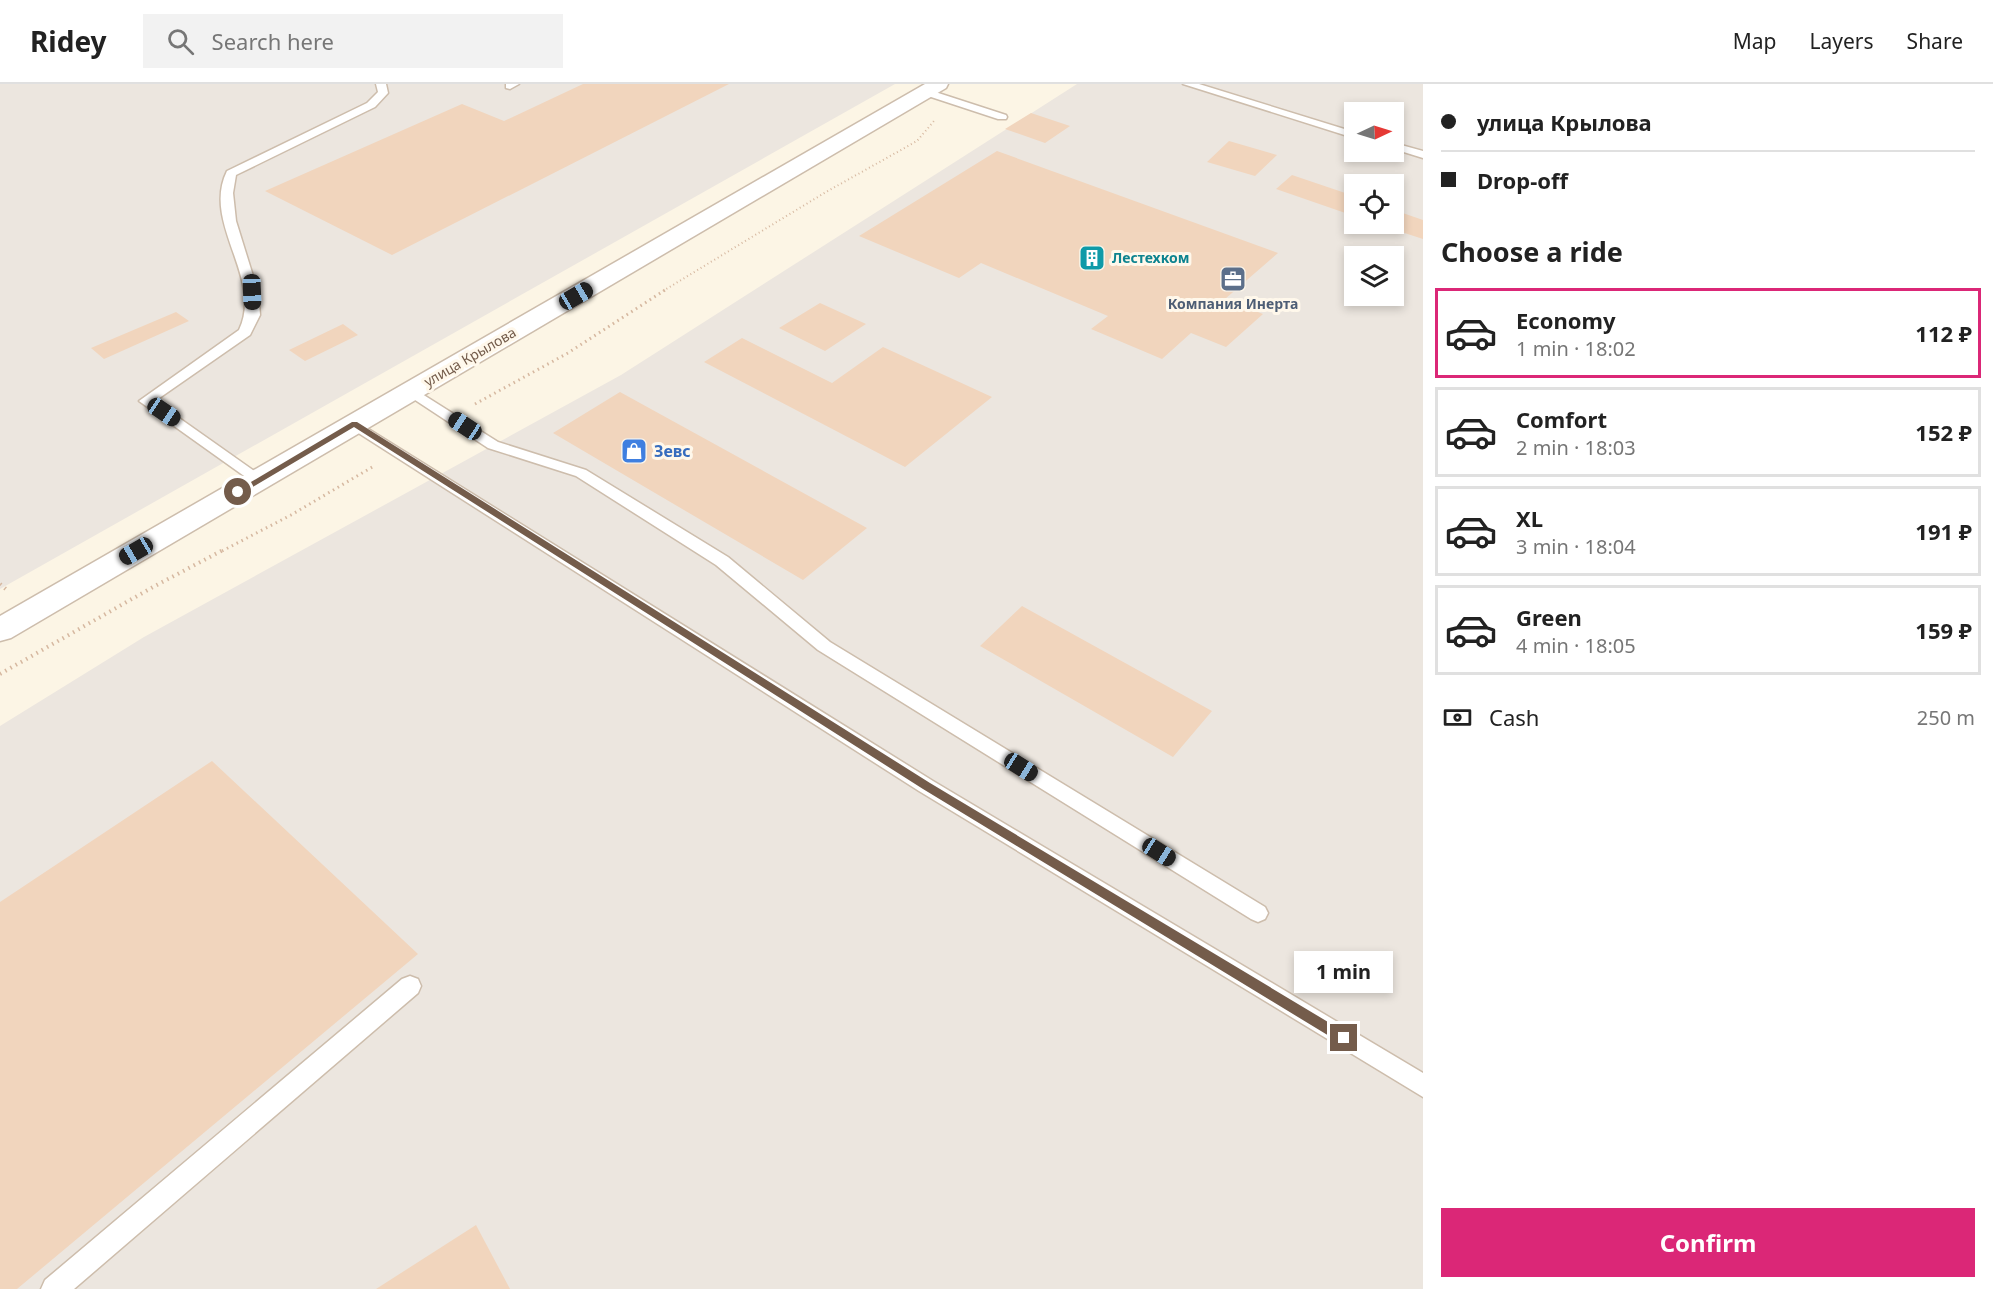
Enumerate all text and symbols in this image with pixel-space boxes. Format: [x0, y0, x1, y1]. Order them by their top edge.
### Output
search box [143, 14, 563, 68]
text: Ridey [30, 22, 107, 60]
icon: search [164, 25, 197, 58]
text: Search here [212, 26, 334, 56]
text: Map [1733, 27, 1777, 55]
text: Layers [1810, 27, 1874, 55]
text: Share [1907, 27, 1963, 55]
north arrow [1344, 102, 1404, 162]
map controls [1344, 102, 1404, 306]
text: улица Крылова [1477, 107, 1652, 137]
text: Drop-off [1477, 165, 1568, 195]
button: locate [1344, 174, 1404, 234]
text: Choose a ride [1441, 233, 1623, 270]
building icon: Лестехком [1077, 243, 1107, 273]
button: layers [1344, 246, 1404, 306]
place label: Лестехком [1112, 248, 1189, 267]
office icon: Компания Инерта [1218, 264, 1248, 294]
car [242, 274, 262, 310]
car [556, 279, 596, 313]
place label: Компания Инерта [1168, 294, 1298, 313]
text: Economy [1516, 305, 1615, 335]
icon: car [1444, 306, 1498, 360]
text: 112 ₽ [1915, 318, 1972, 348]
street label: улица Крылова [420, 322, 519, 391]
text: 1 min · 18:02 [1516, 335, 1636, 362]
car [144, 394, 184, 430]
text: Comfort [1516, 404, 1607, 434]
icon: car [1444, 405, 1498, 459]
car [445, 409, 485, 443]
text: 152 ₽ [1915, 417, 1972, 447]
text: 2 min · 18:03 [1516, 434, 1636, 461]
shop icon: Зевс [619, 436, 649, 466]
place label: Зевс [654, 440, 691, 462]
route start [224, 478, 251, 505]
text: XL [1516, 503, 1543, 533]
icon: car [1444, 504, 1498, 558]
text: 191 ₽ [1915, 516, 1972, 546]
text: 3 min · 18:04 [1516, 533, 1636, 560]
car [116, 534, 156, 568]
text: Green [1516, 602, 1582, 632]
icon: car [1444, 603, 1498, 657]
text: 159 ₽ [1915, 615, 1972, 645]
text: 4 min · 18:05 [1516, 632, 1636, 659]
icon: cash [1441, 701, 1474, 734]
text: Cash [1489, 702, 1539, 732]
text: 250 m [1917, 704, 1975, 731]
car [1001, 750, 1041, 784]
car [1139, 835, 1179, 869]
callout: 1 min [1294, 951, 1394, 993]
text: 1 min [1316, 958, 1371, 985]
route end [1330, 1024, 1357, 1051]
button: Confirm [1441, 1208, 1975, 1277]

